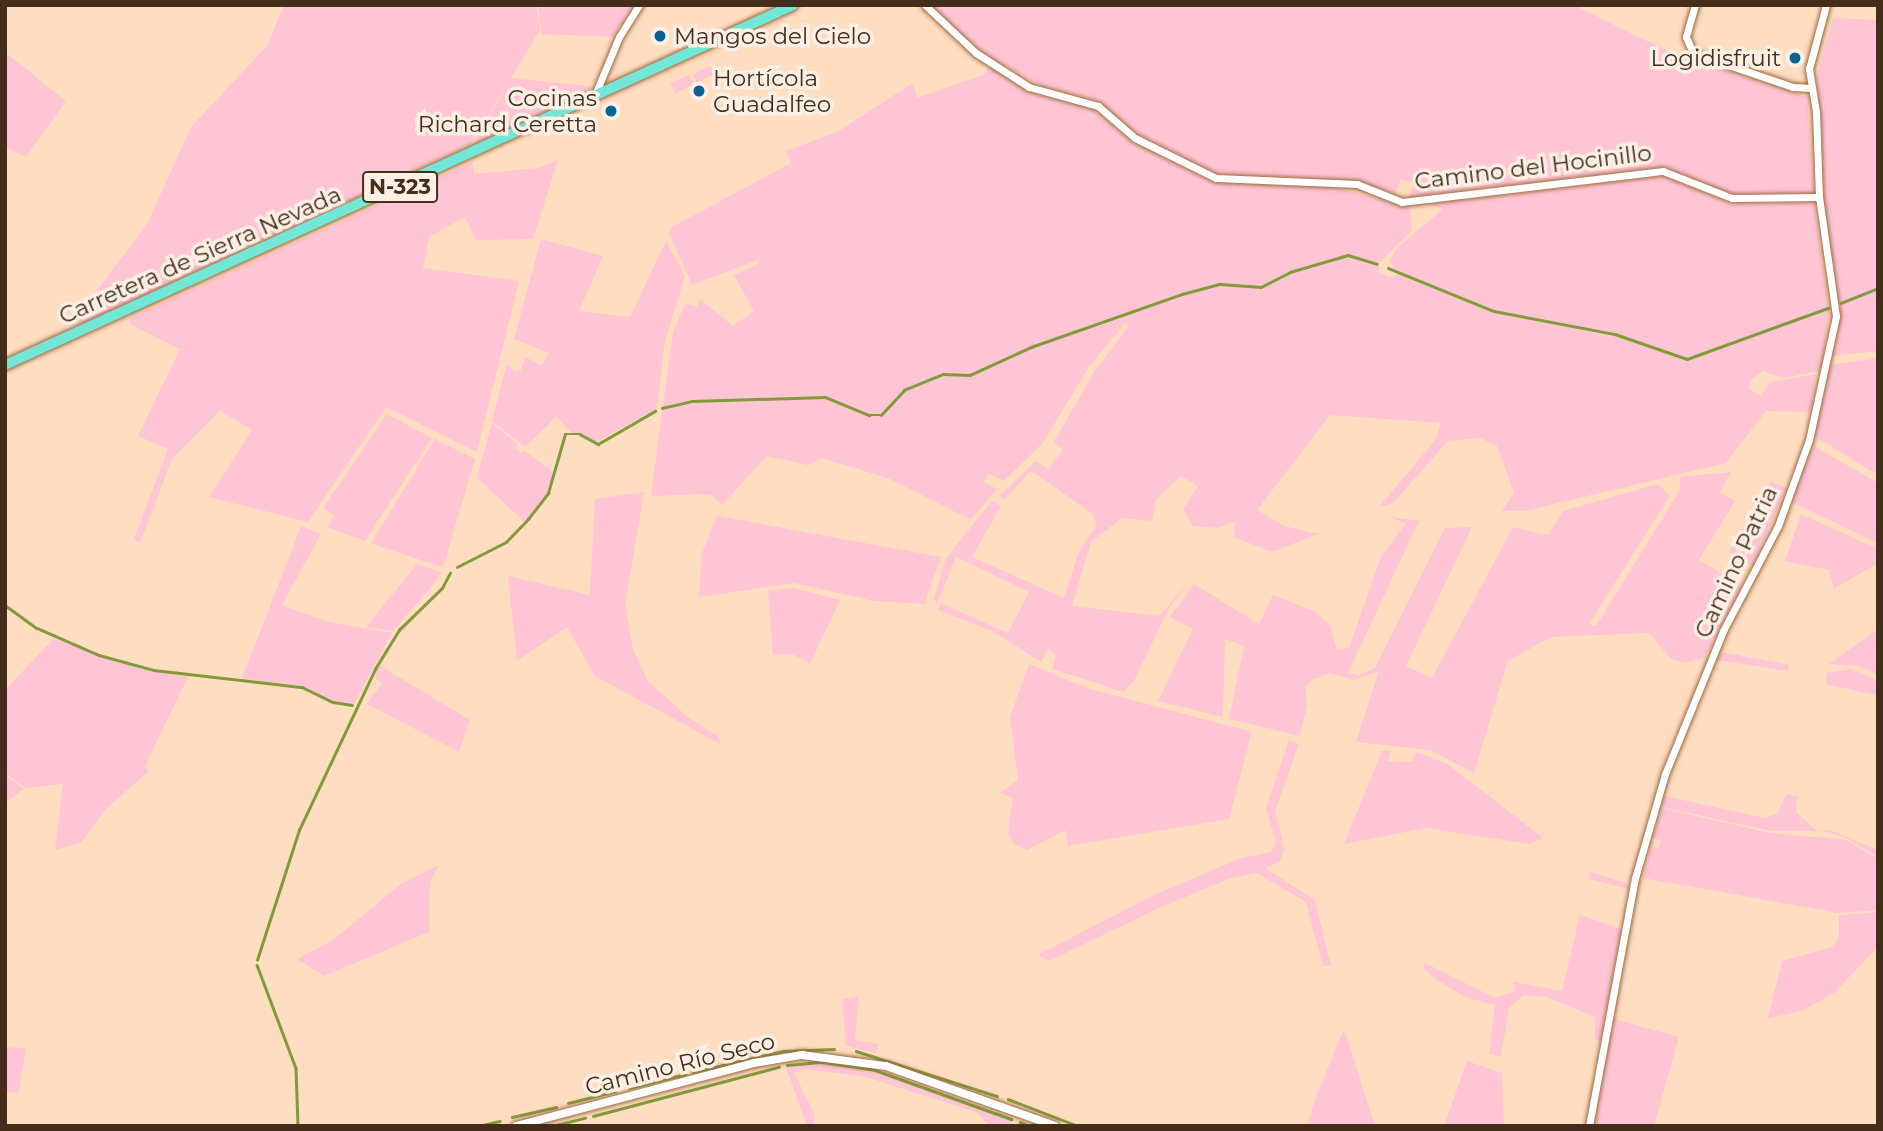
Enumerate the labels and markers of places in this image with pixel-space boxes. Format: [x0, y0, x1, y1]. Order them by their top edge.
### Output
place label: Mangos del Cielo [674, 22, 871, 50]
marker: Mangos del Cielo [652, 28, 668, 44]
place label: Logidisfruit [1650, 44, 1781, 72]
marker: Logidisfruit [1787, 50, 1803, 66]
place label: Hortícola Guadalfeo [713, 64, 831, 118]
marker: Hortícola Guadalfeo [691, 83, 707, 99]
place label: Cocinas Richard Ceretta [418, 84, 597, 138]
marker: Cocinas Richard Ceretta [603, 103, 619, 119]

